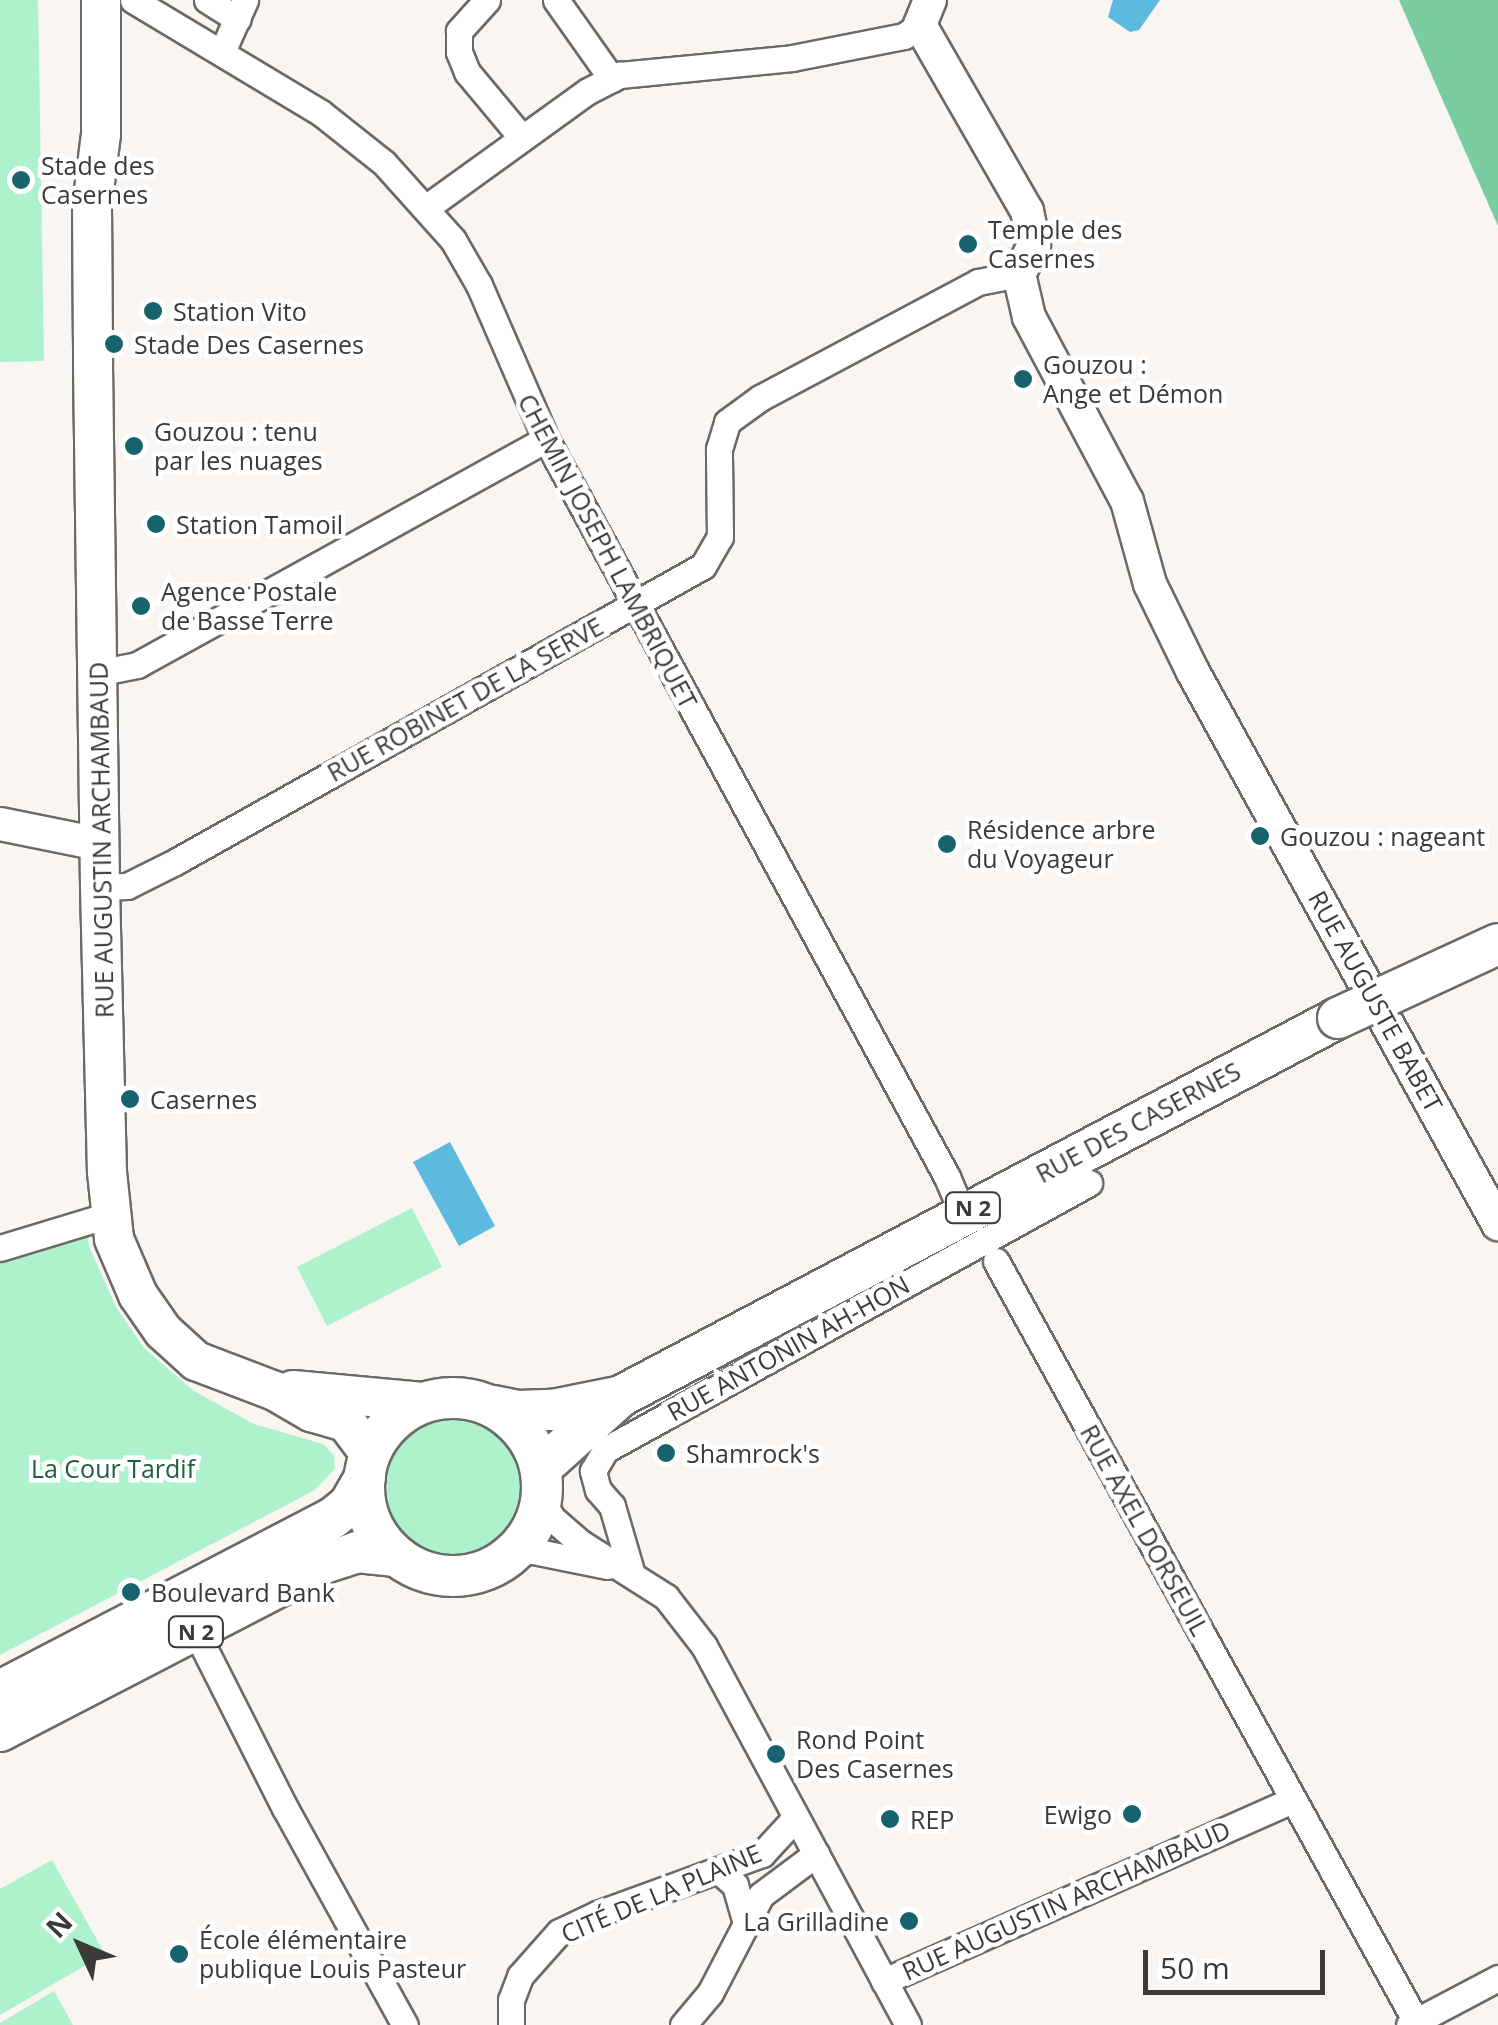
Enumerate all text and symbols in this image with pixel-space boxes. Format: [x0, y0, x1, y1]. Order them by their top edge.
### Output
place label: Stade des Casernes [41, 151, 155, 210]
marker: Stade des Casernes [10, 169, 32, 191]
place label: Temple des Casernes [988, 215, 1122, 274]
marker: Temple des Casernes [957, 233, 979, 255]
place label: Station Vito [173, 296, 307, 326]
marker: Station Vito [142, 300, 164, 322]
place label: Stade Des Casernes [134, 329, 364, 359]
marker: Stade Des Casernes [103, 333, 125, 355]
place label: Gouzou : Ange et Démon [1043, 350, 1223, 409]
marker: Gouzou : Ange et Démon [1012, 368, 1034, 390]
street label: CHEMIN JOSEPH LAMBRIQUET [512, 389, 704, 713]
place label: Gouzou : tenu par les nuages [154, 417, 323, 476]
marker: Gouzou : tenu par les nuages [123, 435, 145, 457]
place label: Station Tamoil [176, 509, 343, 539]
marker: Station Tamoil [145, 513, 167, 535]
place label: Agence Postale de Basse Terre [161, 577, 337, 636]
marker: Agence Postale de Basse Terre [130, 595, 152, 617]
street label: RUE ROBINET DE LA SERVE [322, 611, 608, 787]
street label: RUE AUGUSTIN ARCHAMBAUD [83, 662, 119, 1018]
place label: Résidence arbre du Voyageur [967, 815, 1156, 874]
place label: Gouzou : nageant [1280, 821, 1485, 851]
marker: Gouzou : nageant [1249, 825, 1271, 847]
marker: Résidence arbre du Voyageur [936, 833, 958, 855]
street label: RUE AUGUSTE BABET [1303, 885, 1449, 1117]
street label: RUE DES CASERNES [1031, 1055, 1245, 1189]
place label: Casernes [150, 1084, 257, 1114]
marker: Casernes [119, 1088, 141, 1110]
road number: N 2 [943, 1191, 1003, 1225]
street label: RUE ANTONIN AH-HON [662, 1269, 914, 1427]
street label: RUE AXEL DORSEUIL [1075, 1419, 1215, 1641]
place label: Shamrock's [686, 1438, 820, 1468]
marker: Shamrock's [655, 1442, 677, 1464]
park label: La Cour Tardif [31, 1453, 195, 1483]
place label: Boulevard Bank [151, 1577, 335, 1607]
marker: Boulevard Bank [120, 1581, 142, 1603]
road number: N 2 [166, 1615, 226, 1649]
place label: Rond Point Des Casernes [796, 1725, 954, 1784]
marker: Rond Point Des Casernes [765, 1743, 787, 1765]
place label: Ewigo [1044, 1799, 1112, 1829]
marker: Ewigo [1121, 1803, 1143, 1825]
place label: REP [910, 1804, 954, 1834]
marker: REP [879, 1808, 901, 1830]
street label: RUE AUGUSTIN ARCHAMBAUD [897, 1814, 1235, 1986]
street label: CITÉ DE LA PLAINE [556, 1837, 766, 1949]
north arrow [30, 1895, 130, 1995]
text: N [37, 1903, 80, 1946]
place label: La Grilladine [743, 1906, 889, 1936]
marker: La Grilladine [898, 1910, 920, 1932]
place label: École élémentaire publique Louis Pasteur [199, 1925, 466, 1984]
scale bar [1148, 1930, 1330, 1992]
marker: École élémentaire publique Louis Pasteur [168, 1943, 190, 1965]
text: 50 m [1160, 1947, 1230, 1988]

